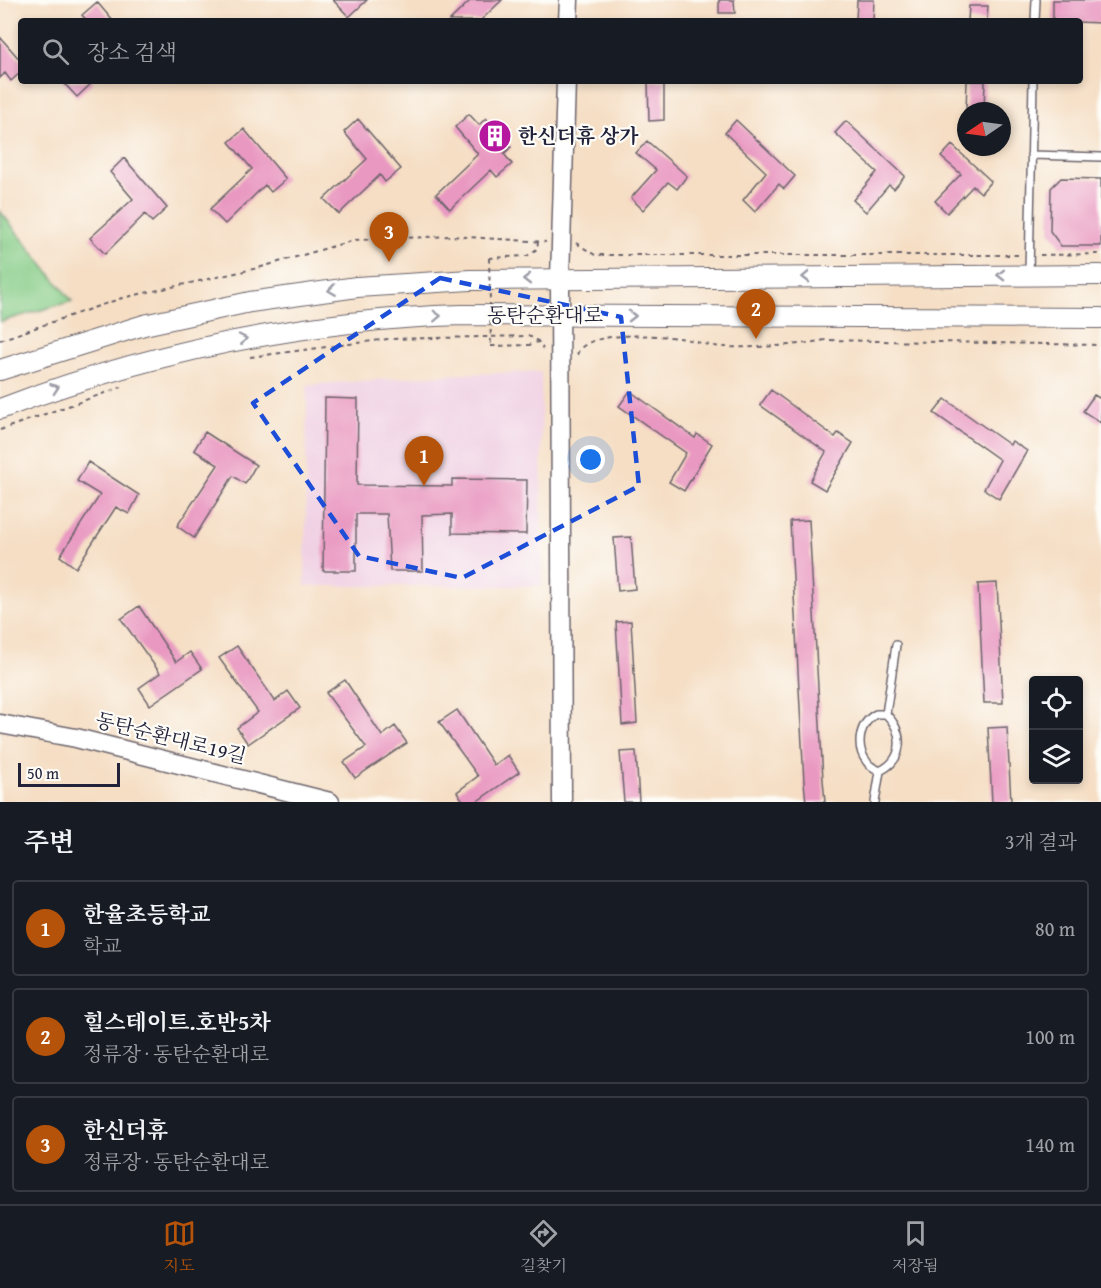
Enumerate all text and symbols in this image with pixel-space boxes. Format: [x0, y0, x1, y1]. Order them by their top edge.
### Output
search box [18, 18, 1083, 84]
icon: search [39, 35, 72, 68]
text: 장소 검색 [87, 36, 177, 68]
north arrow [957, 102, 1011, 156]
building icon: 한신더휴 상가 [477, 118, 513, 154]
place label: 한신더휴 상가 [518, 121, 639, 150]
pin: 3 [370, 212, 408, 262]
one-way arrow [996, 268, 1005, 281]
one-way arrow [801, 271, 810, 283]
one-way arrow [522, 273, 531, 285]
one-way arrow [327, 283, 337, 296]
pin: 2 [736, 290, 776, 339]
street label: 동탄순환대로 [487, 300, 603, 329]
one-way arrow [432, 309, 441, 322]
one-way arrow [627, 310, 636, 322]
one-way arrow [238, 333, 248, 346]
one-way arrow [49, 383, 60, 396]
pin: 1 [404, 436, 444, 486]
your location [576, 445, 605, 474]
map controls [1029, 676, 1083, 784]
button: locate [1029, 676, 1083, 730]
street label: 동탄순환대로19길 [93, 705, 250, 770]
button: layers [1029, 730, 1083, 784]
scale bar [18, 760, 120, 788]
text: 50 m [27, 761, 59, 785]
text: 주변 [24, 822, 74, 861]
text: 3개 결과 [1005, 827, 1077, 856]
text: 한율초등학교 [83, 898, 211, 930]
text: 1 [40, 914, 51, 943]
text: 80 m [1035, 914, 1075, 943]
text: 학교 [83, 931, 122, 960]
text: 힐스테이트.호반5차 [83, 1006, 271, 1038]
text: 2 [40, 1022, 51, 1051]
text: 100 m [1025, 1022, 1075, 1051]
text: 정류장 · 동탄순환대로 [83, 1039, 269, 1068]
text: 한신더휴 [83, 1114, 168, 1146]
text: 3 [40, 1130, 51, 1159]
text: 140 m [1025, 1130, 1075, 1159]
text: 정류장 · 동탄순환대로 [83, 1147, 269, 1176]
tab: 지도 [163, 1217, 196, 1277]
tab: 길찾기 [521, 1217, 567, 1277]
tab: 저장됨 [892, 1217, 938, 1277]

